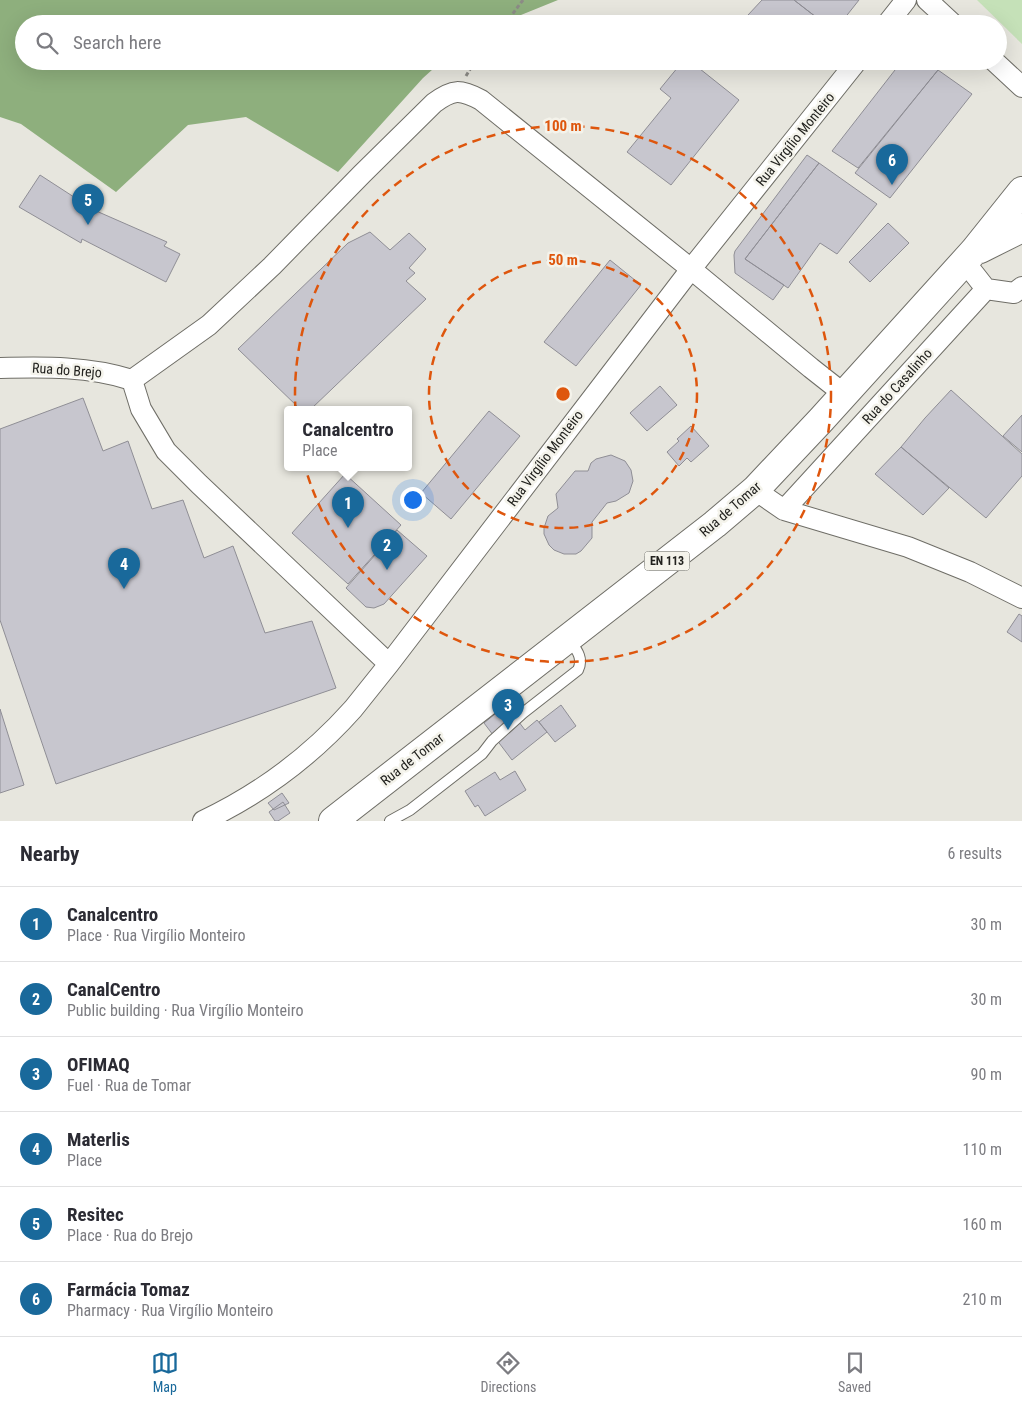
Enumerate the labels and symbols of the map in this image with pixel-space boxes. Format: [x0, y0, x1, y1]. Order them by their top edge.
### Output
street label: Rua Virgílio Monteiro [752, 89, 838, 189]
text: 100 m [544, 117, 582, 135]
pin: 6 [876, 144, 908, 185]
pin: 5 [72, 184, 104, 225]
text: 50 m [548, 251, 578, 269]
street label: Rua do Casalinho [859, 345, 935, 427]
street label: Rua do Brejo [32, 360, 102, 380]
centre of rings [554, 385, 572, 403]
street label: Rua Virgílio Monteiro [504, 407, 586, 509]
street label: Rua de Tomar [696, 478, 764, 540]
pin: 1 [332, 487, 364, 528]
your location [400, 487, 426, 513]
pin: 2 [371, 529, 403, 570]
pin: 4 [108, 548, 140, 589]
road number: EN 113 [644, 552, 690, 570]
pin: 3 [492, 689, 524, 730]
street label: Rua de Tomar [377, 729, 447, 789]

